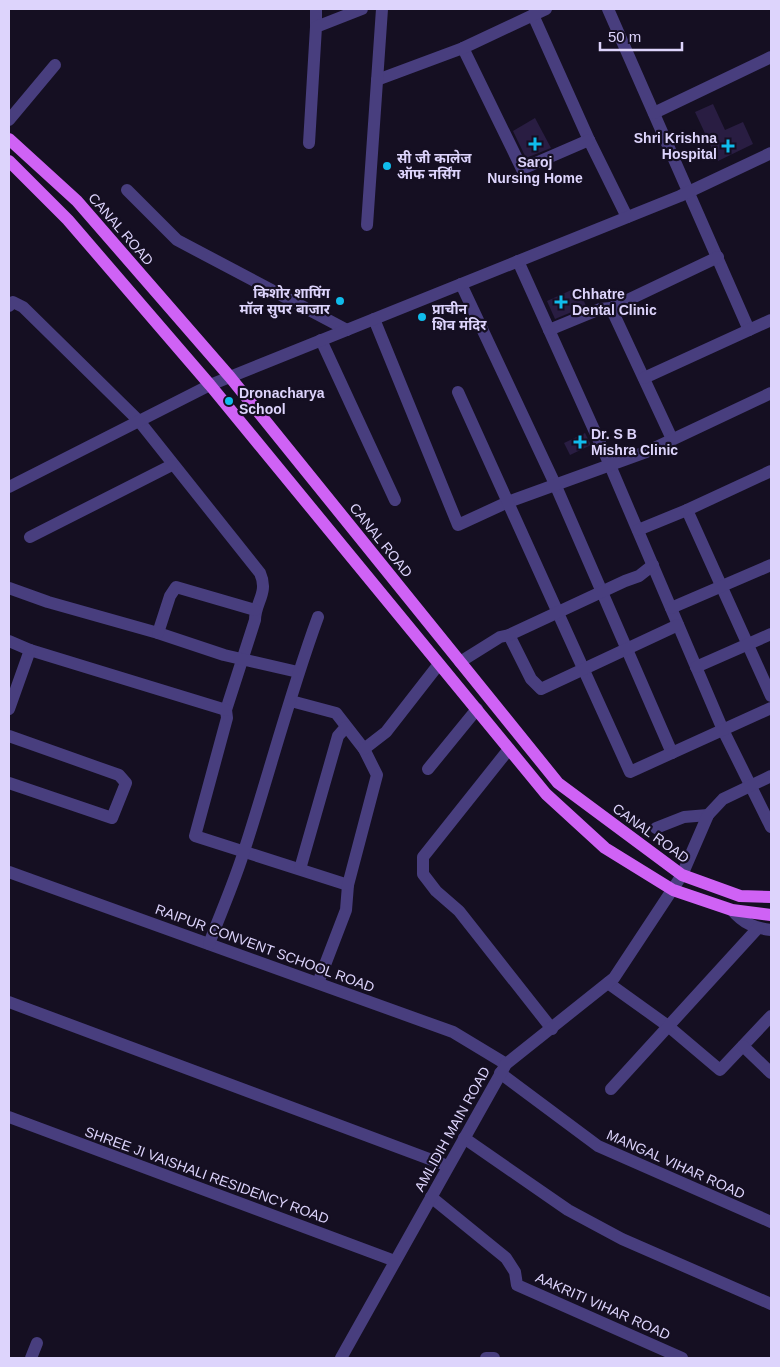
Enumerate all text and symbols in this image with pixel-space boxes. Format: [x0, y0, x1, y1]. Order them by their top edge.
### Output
scale bar [600, 20, 682, 52]
text: 50 m [608, 28, 641, 45]
place label: Shri Krishna Hospital [634, 130, 717, 162]
marker: Saroj Nursing Home [528, 137, 542, 151]
marker: Shri Krishna Hospital [721, 139, 735, 153]
place label: सी जी कालेज ऑफ नर्सिंग [397, 149, 472, 182]
place label: Saroj Nursing Home [487, 154, 583, 186]
marker: सी जी कालेज ऑफ नर्सिंग [381, 160, 393, 172]
street label: CANAL ROAD [85, 190, 157, 268]
place label: किशोर शापिंग मॉल सुपर बाजार [239, 285, 331, 319]
place label: Chhatre Dental Clinic [572, 286, 657, 318]
marker: किशोर शापिंग मॉल सुपर बाजार [334, 295, 346, 307]
marker: Chhatre Dental Clinic [554, 295, 568, 309]
place label: प्राचीन शिव मंदिर [432, 301, 487, 333]
marker: प्राचीन शिव मंदिर [416, 311, 428, 323]
place label: Dronacharya School [239, 385, 325, 417]
marker: Dronacharya School [223, 395, 235, 407]
place label: Dr. S B Mishra Clinic [591, 426, 678, 458]
marker: Dr. S B Mishra Clinic [573, 435, 587, 449]
street label: CANAL ROAD [346, 500, 416, 580]
street label: CANAL ROAD [610, 800, 692, 866]
street label: RAIPUR CONVENT SCHOOL ROAD [153, 901, 377, 995]
street label: AMLIDIH MAIN ROAD [411, 1064, 493, 1194]
street label: SHREE JI VAISHALI RESIDENCY ROAD [83, 1123, 331, 1227]
street label: MANGAL VIHAR ROAD [604, 1126, 748, 1202]
street label: AAKRITI VIHAR ROAD [533, 1269, 673, 1343]

